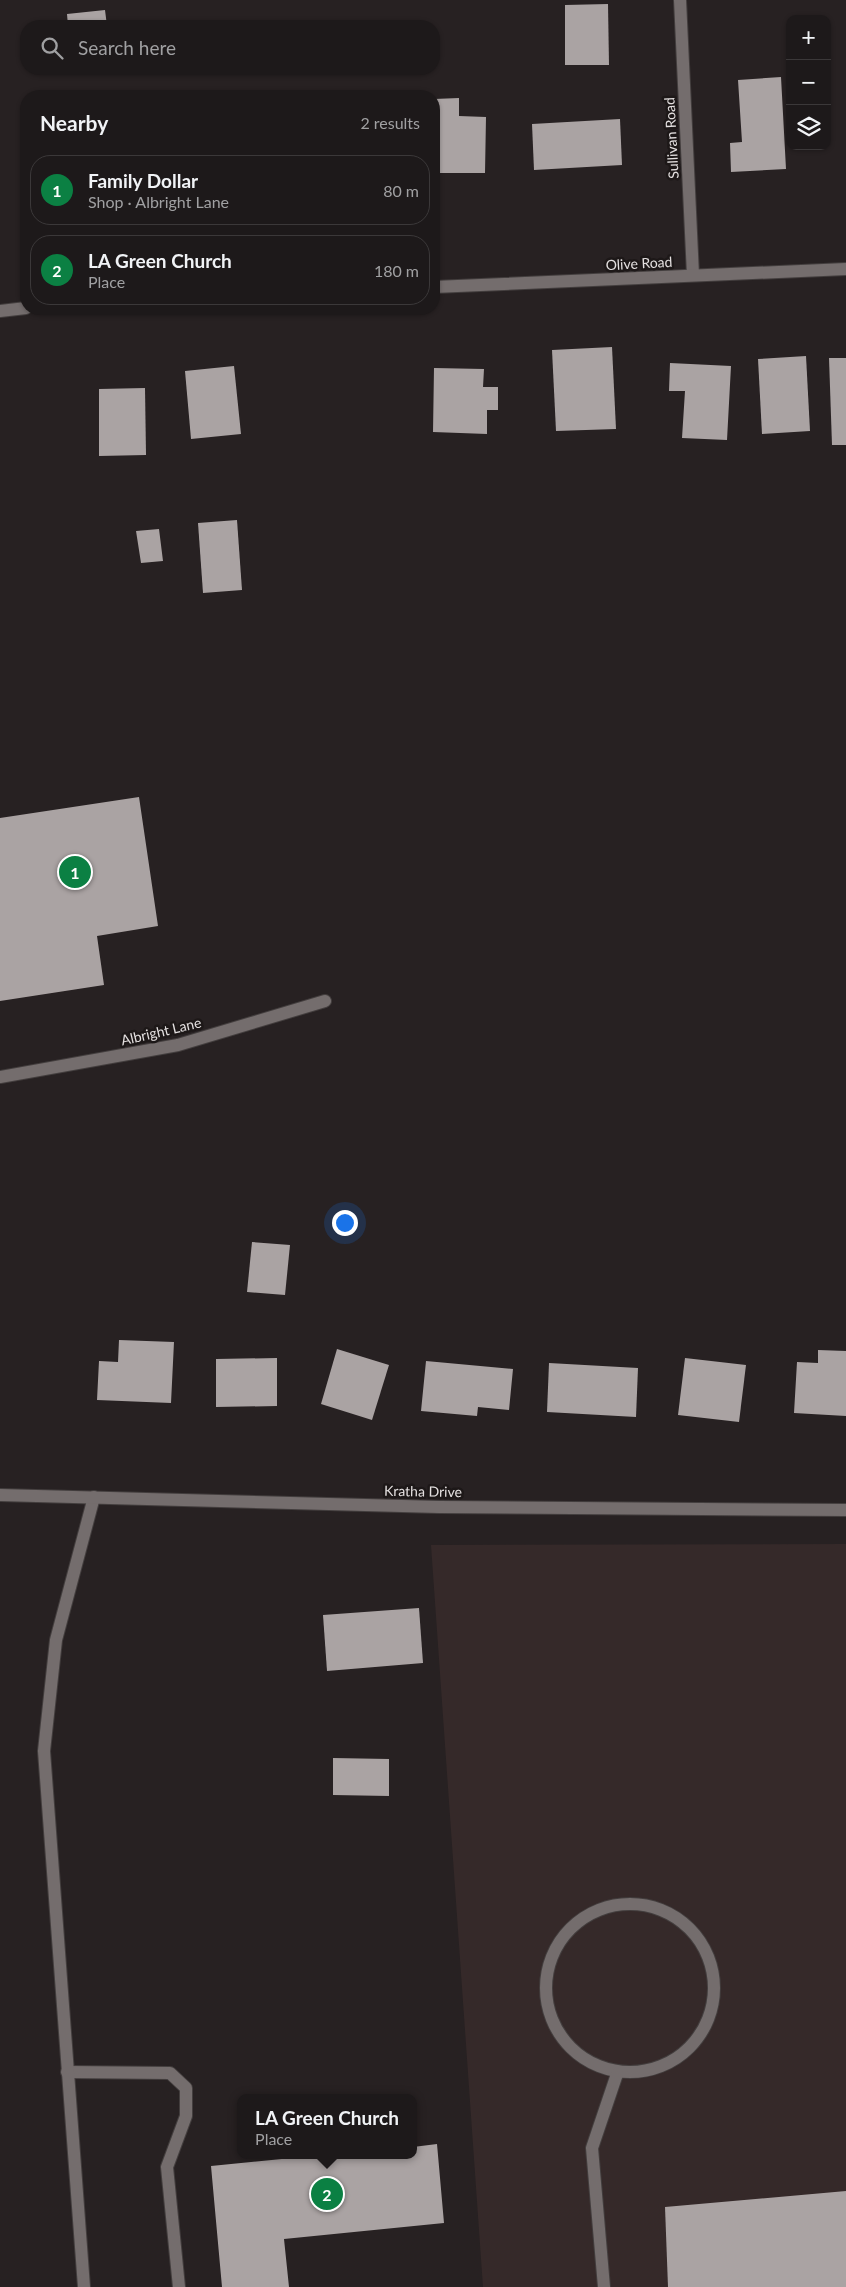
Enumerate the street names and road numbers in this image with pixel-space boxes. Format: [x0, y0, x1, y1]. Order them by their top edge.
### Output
street label: Sullivan Road [660, 97, 682, 179]
street label: Olive Road [605, 253, 673, 273]
street label: Albright Lane [119, 1013, 203, 1049]
street label: Kratha Drive [384, 1482, 462, 1500]

